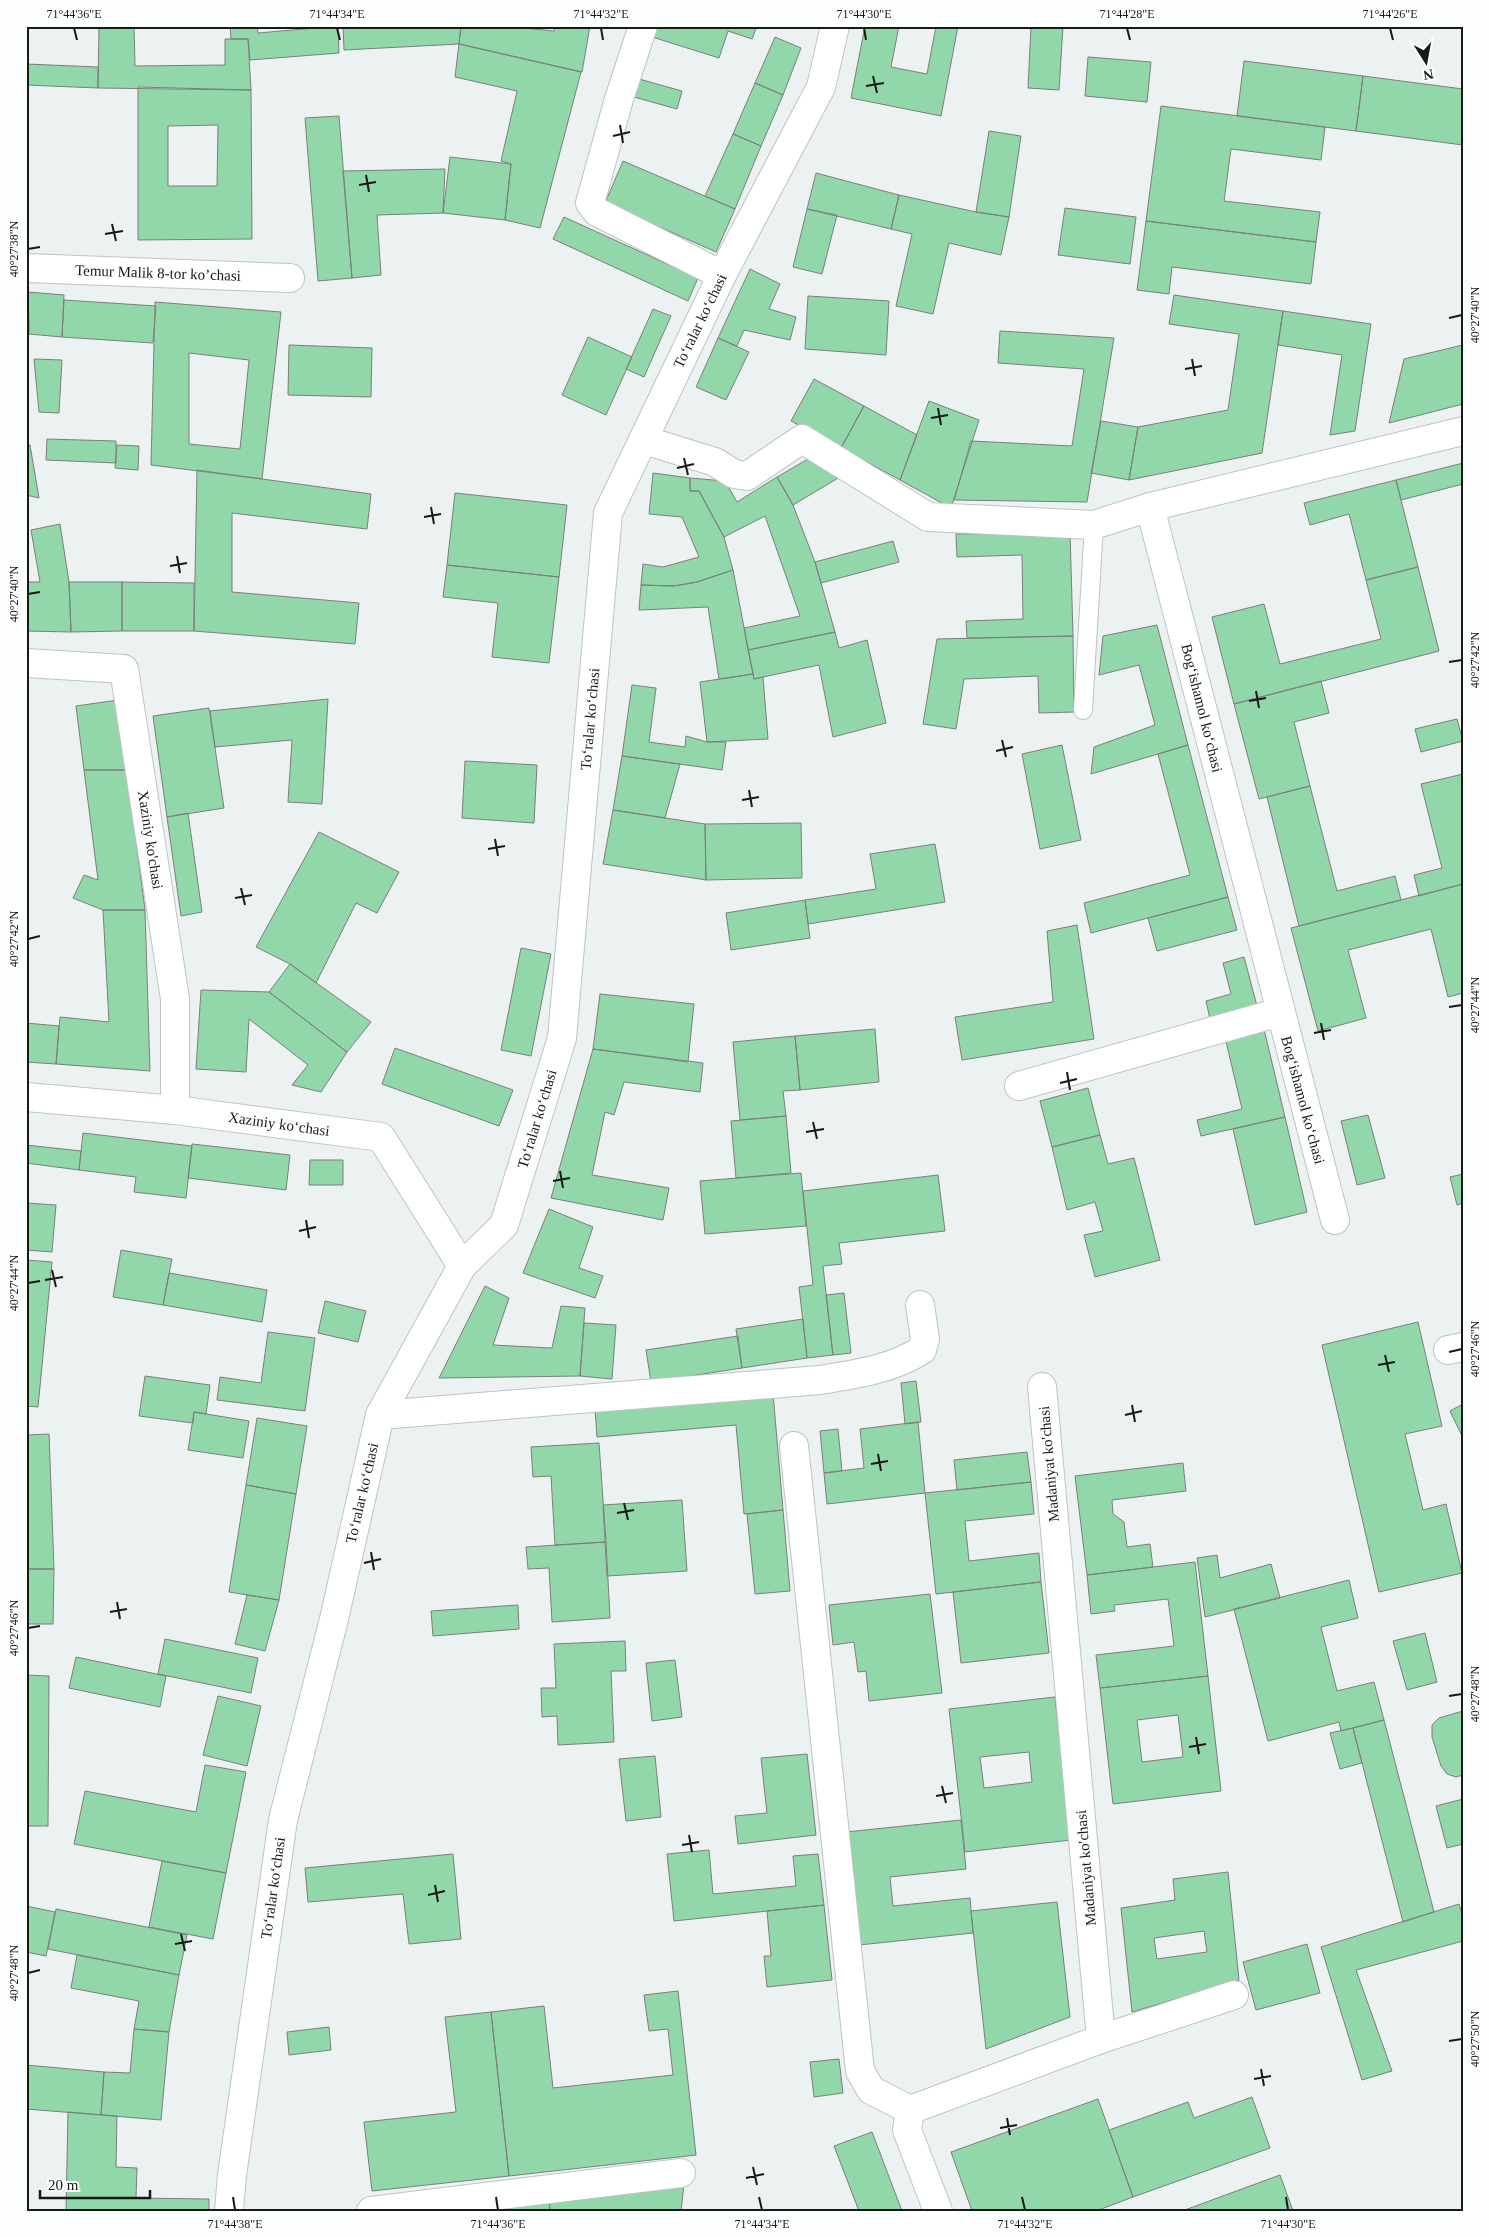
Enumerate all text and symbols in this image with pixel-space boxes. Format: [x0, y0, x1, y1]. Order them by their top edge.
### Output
text: 71°44'36"E [46, 7, 102, 21]
text: 71°44'34"E [309, 7, 365, 21]
text: 71°44'32"E [573, 7, 629, 21]
text: 71°44'30"E [836, 7, 892, 21]
text: 71°44'28"E [1099, 7, 1155, 21]
text: 71°44'26"E [1362, 7, 1418, 21]
north arrow [1402, 38, 1452, 88]
text: N [1422, 66, 1435, 83]
text: 40°27'38"N [7, 220, 21, 277]
street label: Temur Malik 8-tor koʼchasi [75, 262, 241, 284]
street label: Toʻralar koʻchasi [670, 271, 730, 371]
text: 40°27'40"N [1468, 286, 1482, 343]
text: 40°27'40"N [7, 565, 21, 622]
text: 40°27'42"N [1468, 631, 1482, 688]
street label: Bogʻishamol koʻchasi [1178, 642, 1226, 774]
street label: Toʻralar koʻchasi [578, 667, 602, 771]
street label: Xaziniy ko'chasi [135, 789, 166, 890]
text: 40°27'42"N [7, 910, 21, 967]
text: 40°27'44"N [1468, 976, 1482, 1033]
street label: Bogʻishamol koʻchasi [1278, 1034, 1328, 1166]
street label: Toʻralar koʻchasi [514, 1068, 560, 1170]
street label: Xaziniy koʻchasi [227, 1109, 331, 1139]
text: 40°27'44"N [7, 1254, 21, 1311]
text: 40°27'46"N [1468, 1320, 1482, 1377]
street label: Madaniyat ko'chasi [1036, 1405, 1062, 1523]
street label: Toʻralar koʻchasi [343, 1441, 381, 1545]
text: 40°27'46"N [7, 1599, 21, 1656]
text: 40°27'48"N [1468, 1665, 1482, 1722]
street label: Madaniyat ko'chasi [1073, 1809, 1099, 1927]
street label: Toʻralar koʻchasi [258, 1836, 288, 1940]
text: 40°27'48"N [7, 1944, 21, 2001]
text: 40°27'50"N [1468, 2010, 1482, 2067]
scale bar [40, 2167, 150, 2199]
text: 20 m [48, 2177, 79, 2193]
text: 71°44'38"E [207, 2217, 263, 2231]
text: 71°44'36"E [470, 2217, 526, 2231]
text: 71°44'34"E [734, 2217, 790, 2231]
text: 71°44'32"E [997, 2217, 1053, 2231]
text: 71°44'30"E [1260, 2217, 1316, 2231]

